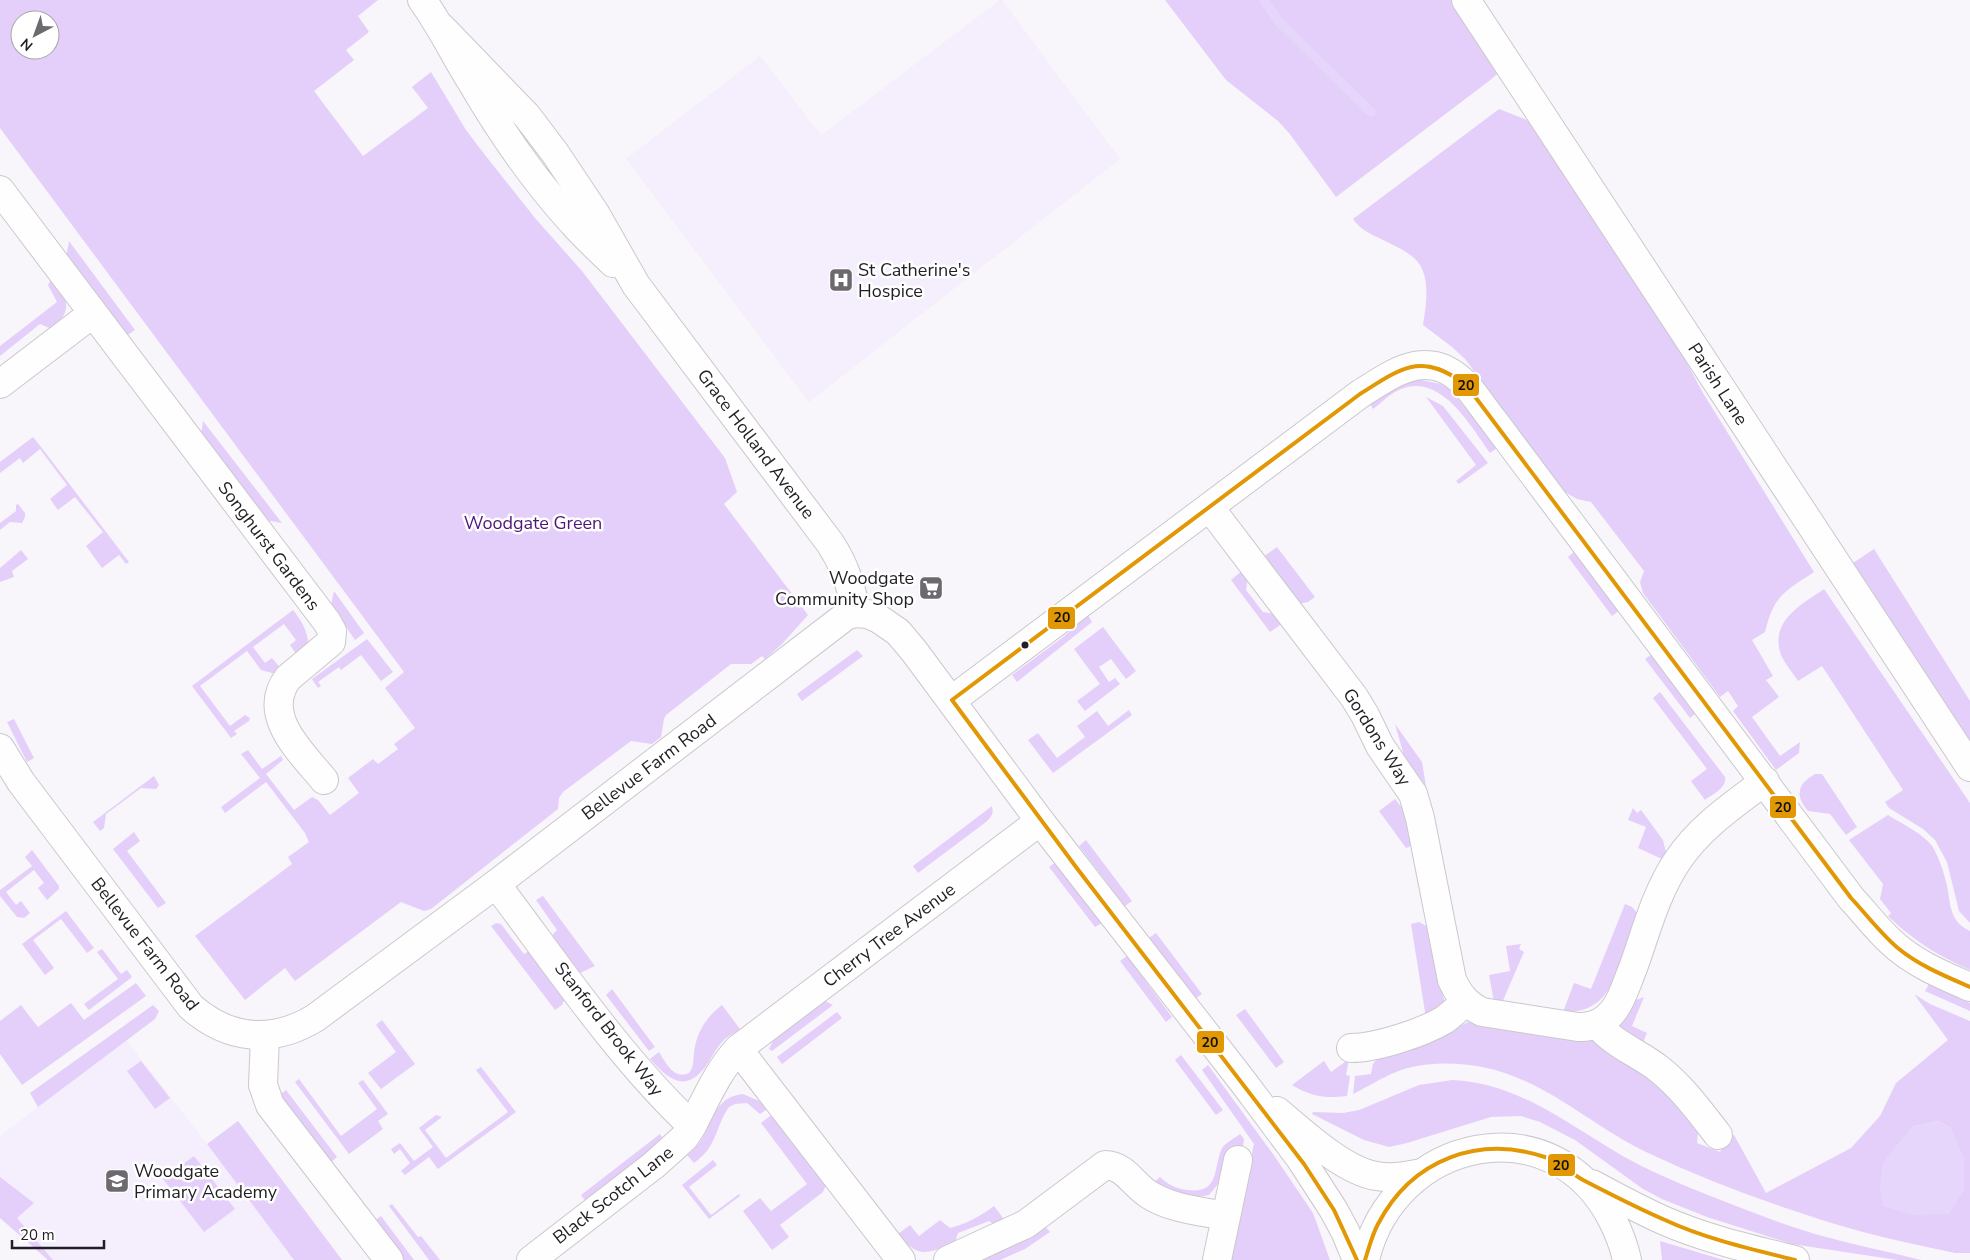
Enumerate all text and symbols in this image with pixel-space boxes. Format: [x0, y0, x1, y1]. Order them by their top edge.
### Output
north arrow [10, 10, 60, 60]
text: N [17, 34, 37, 55]
place label: St Catherine's Hospice [858, 258, 970, 303]
hospital icon: St Catherine's Hospice [828, 267, 854, 293]
street label: Parish Lane [1682, 338, 1754, 430]
street label: Grace Holland Avenue [692, 364, 820, 524]
line badge: 20 [1452, 373, 1480, 397]
text: 20 [1458, 376, 1474, 395]
street label: Songhurst Gardens [212, 477, 326, 615]
park label: Woodgate Green [464, 511, 602, 535]
place label: Woodgate Community Shop [775, 566, 914, 611]
supermarket icon: Woodgate Community Shop [918, 575, 944, 601]
line badge: 20 [1047, 606, 1076, 630]
text: 20 [1054, 608, 1070, 627]
unlabelled marker [1020, 640, 1030, 650]
street label: Gordons Way [1337, 684, 1417, 791]
street label: Bellevue Farm Road [577, 708, 721, 826]
line badge: 20 [1769, 795, 1797, 819]
text: 20 [1775, 798, 1791, 817]
street label: Bellevue Farm Road [85, 872, 205, 1016]
street label: Cherry Tree Avenue [818, 877, 960, 993]
street label: Stanford Brook Way [549, 957, 669, 1102]
line badge: 20 [1196, 1030, 1225, 1054]
text: 20 [1202, 1033, 1218, 1052]
street label: Black Scotch Lane [548, 1140, 678, 1250]
line badge: 20 [1547, 1153, 1576, 1177]
text: 20 [1553, 1156, 1569, 1175]
place label: Woodgate Primary Academy [134, 1159, 278, 1204]
school or university icon: Woodgate Primary Academy [104, 1168, 130, 1194]
scale bar [12, 1218, 105, 1250]
text: 20 m [20, 1225, 55, 1245]

